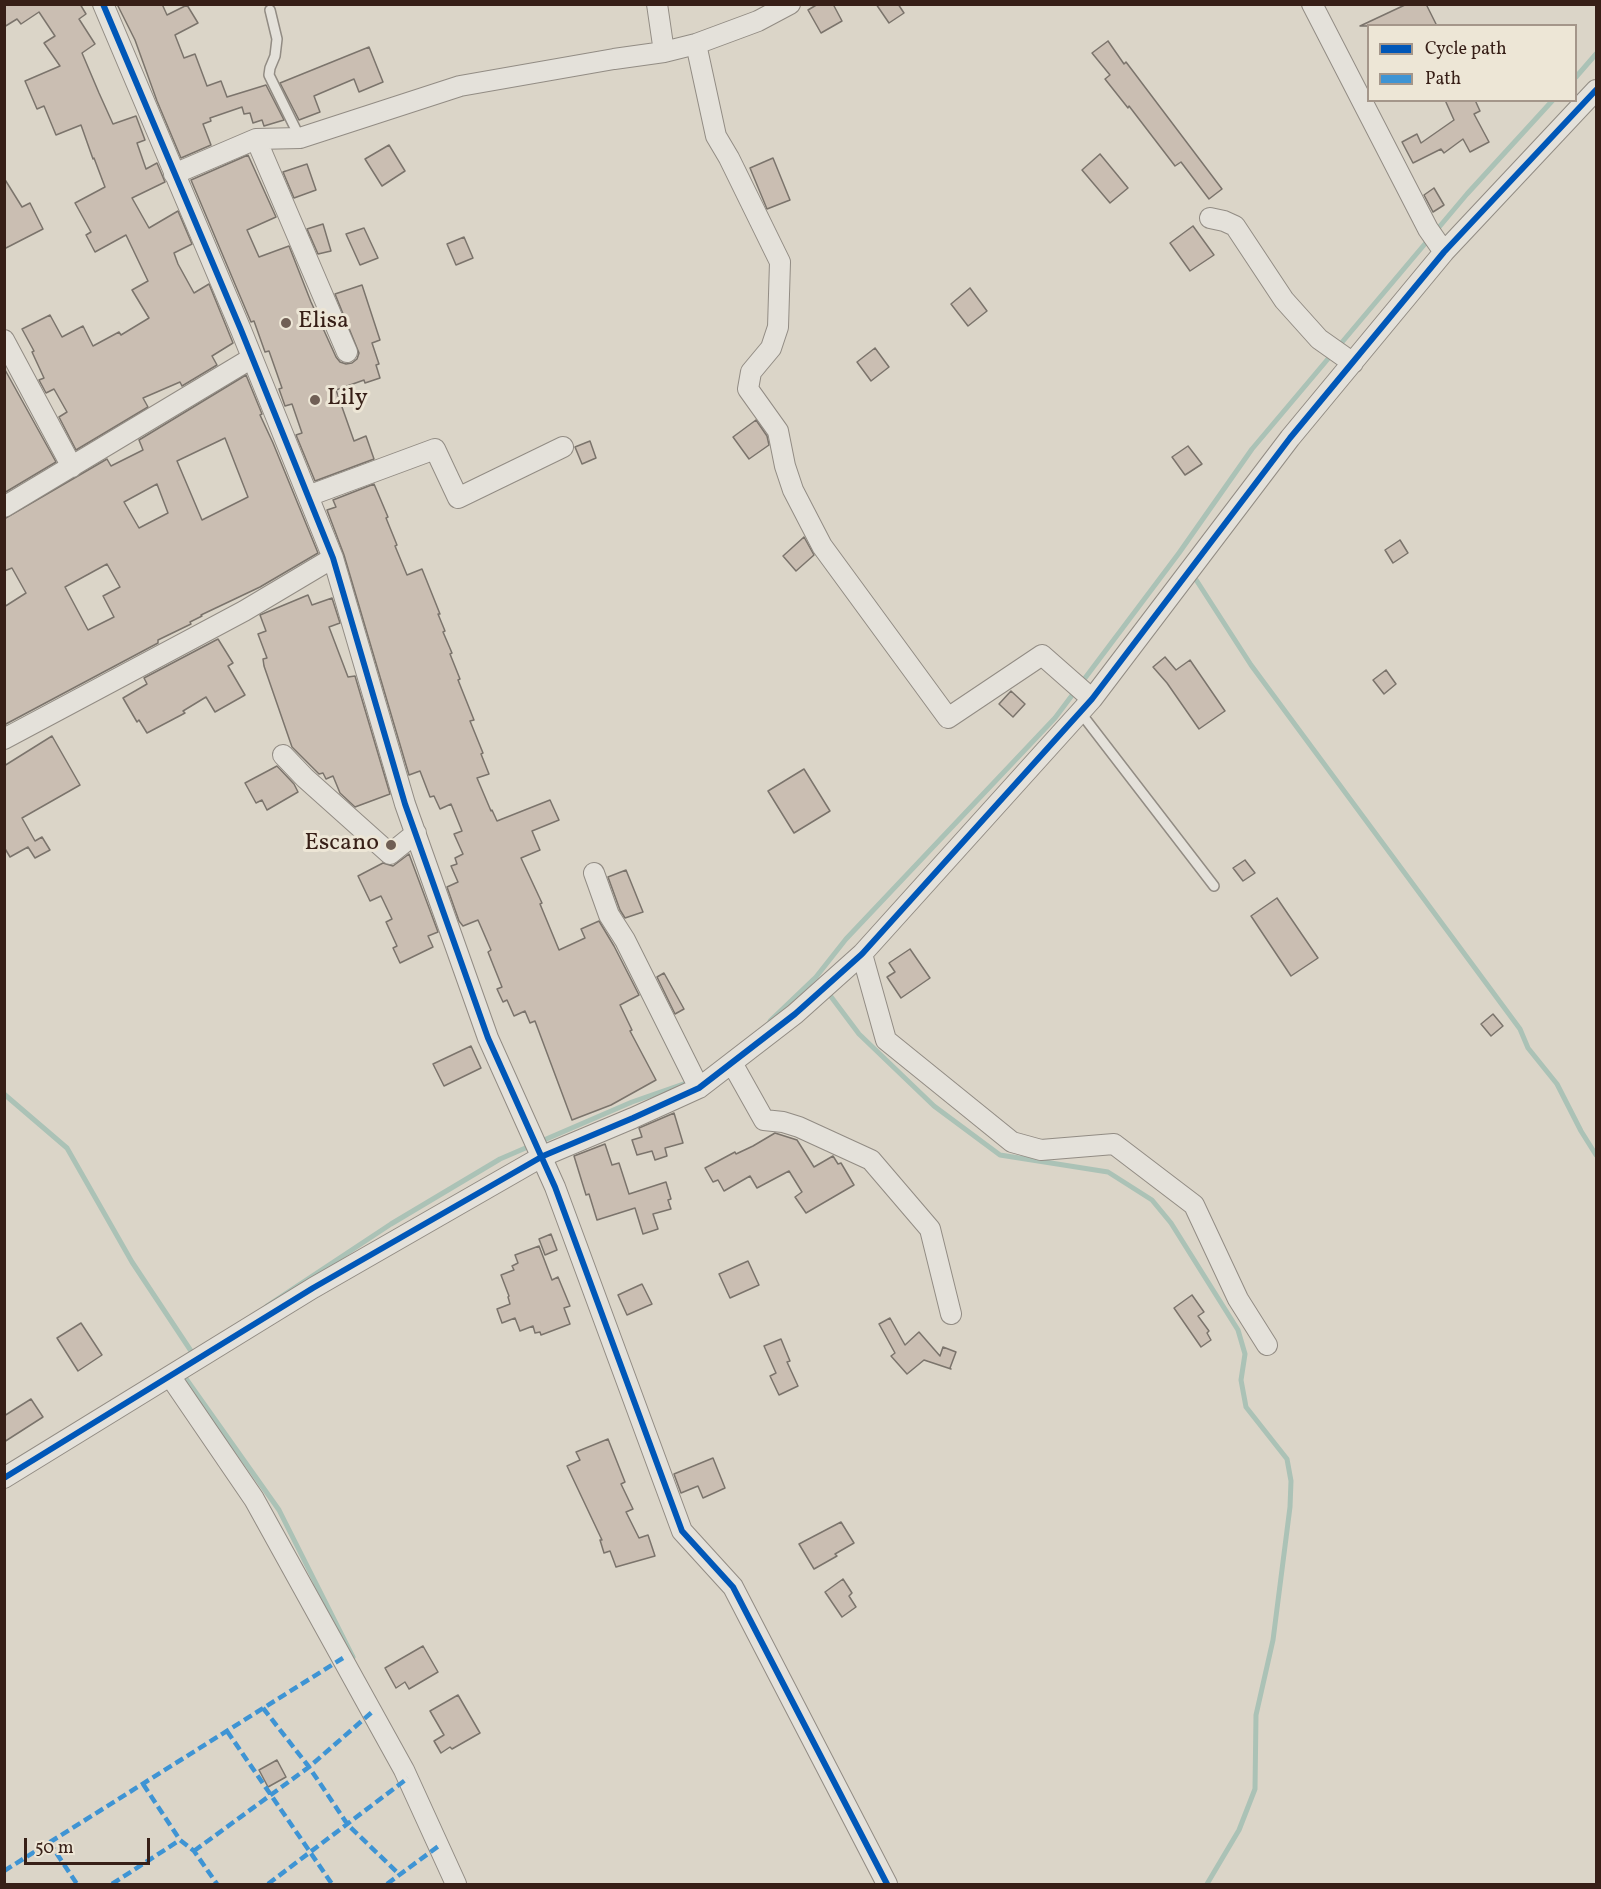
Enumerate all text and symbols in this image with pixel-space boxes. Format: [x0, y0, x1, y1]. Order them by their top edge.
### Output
legend [1367, 24, 1577, 102]
text: Cycle path [1425, 37, 1507, 62]
text: Path [1425, 67, 1461, 92]
place label: Elisa [298, 309, 349, 337]
marker: Elisa [279, 316, 293, 330]
place label: Lily [327, 386, 368, 414]
marker: Lily [308, 393, 322, 407]
place label: Escano [305, 831, 379, 859]
marker: Escano [384, 838, 398, 852]
scale bar [27, 1826, 153, 1864]
text: 50 m [35, 1836, 74, 1861]

